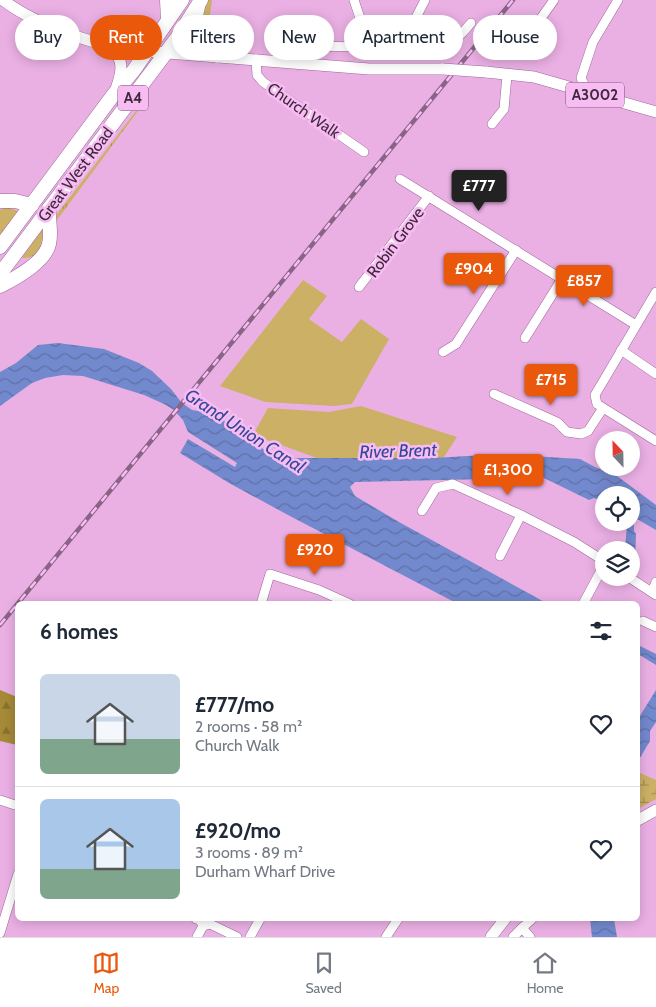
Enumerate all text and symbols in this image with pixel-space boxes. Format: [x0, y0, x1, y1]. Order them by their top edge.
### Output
chip: Buy [15, 15, 80, 60]
chip: Rent [90, 15, 162, 60]
chip: Filters [172, 15, 254, 60]
chip: New [264, 15, 334, 60]
chip: Apartment [344, 15, 463, 60]
chip: House [473, 15, 557, 60]
street label: Church Walk [264, 78, 344, 143]
road number: A3002 [566, 82, 624, 108]
road number: A4 [118, 86, 148, 110]
street label: Great West Road [34, 123, 117, 225]
pin: £777 [449, 170, 509, 212]
text: £777 [463, 176, 495, 195]
street label: Robin Grove [363, 203, 428, 281]
pin: £904 [444, 252, 504, 295]
text: £904 [455, 259, 493, 278]
pin: £857 [554, 264, 614, 307]
text: £857 [567, 271, 601, 290]
pin: £715 [521, 364, 581, 406]
text: £715 [536, 370, 566, 389]
water label: Grand Union Canal [181, 384, 310, 478]
north arrow [595, 431, 640, 476]
map controls [595, 431, 640, 586]
water label: River Brent [359, 439, 438, 463]
pin: £1,300 [467, 454, 549, 496]
text: £1,300 [483, 460, 533, 479]
button: locate [595, 486, 640, 531]
pin: £920 [285, 534, 345, 576]
text: £920 [296, 540, 334, 559]
button: layers [595, 541, 640, 586]
icon: filters [587, 617, 615, 645]
text: 6 homes [40, 619, 118, 644]
text: £777/mo [195, 692, 274, 717]
icon: home [80, 694, 140, 754]
icon: heart [587, 710, 615, 738]
text: 2 rooms · 58 m² [195, 717, 302, 736]
text: Church Walk [195, 736, 279, 755]
text: £920/mo [195, 818, 281, 843]
icon: home [80, 819, 140, 879]
icon: heart [587, 835, 615, 863]
text: 3 rooms · 89 m² [195, 843, 303, 862]
text: Durham Wharf Drive [195, 862, 335, 881]
tab: Map [92, 949, 120, 997]
tab: Saved [305, 949, 342, 997]
tab: Home [527, 949, 564, 997]

